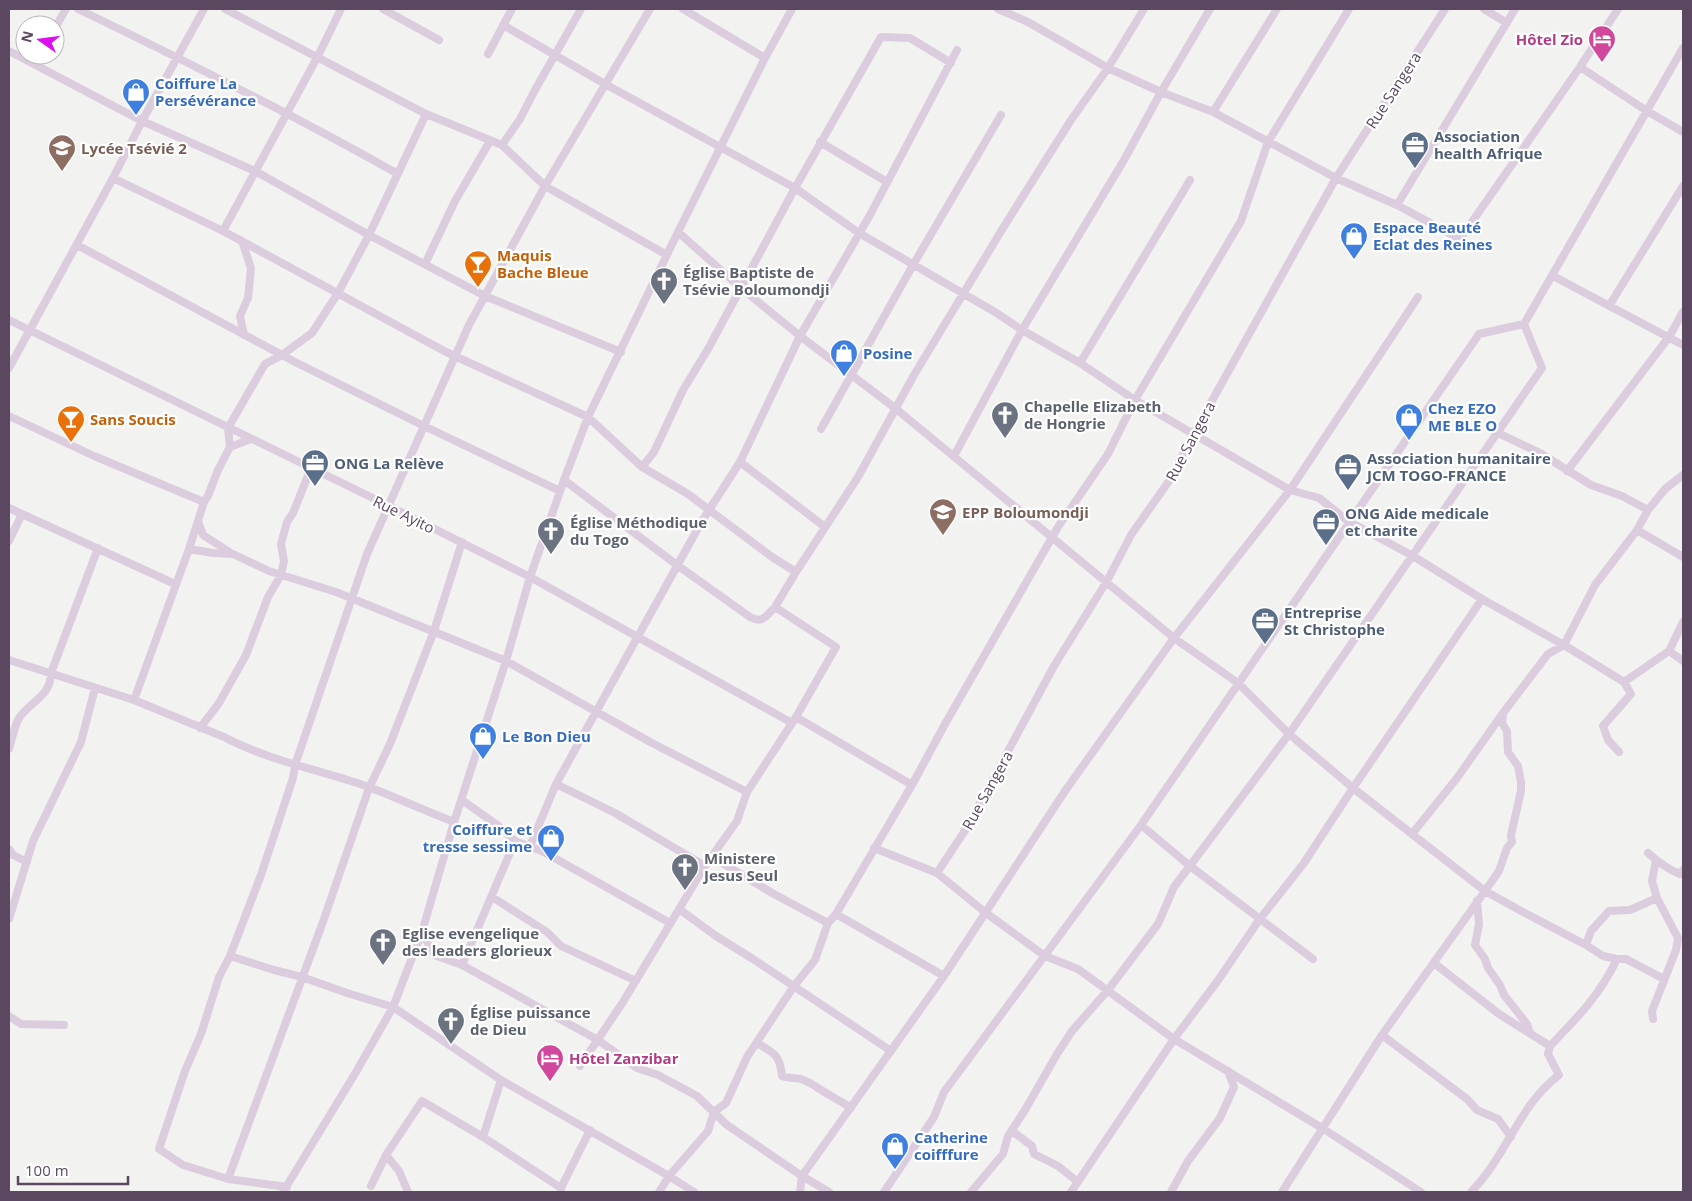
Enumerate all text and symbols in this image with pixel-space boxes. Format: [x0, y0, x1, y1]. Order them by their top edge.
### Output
north arrow [15, 15, 65, 65]
hotel icon: Hôtel Zio [1587, 24, 1617, 63]
text: N [16, 29, 37, 45]
place label: Hôtel Zio [1516, 29, 1583, 49]
street label: Rue Sangera [1361, 48, 1425, 132]
place label: Coiffure La Persévérance [155, 73, 256, 110]
shop icon: Coiffure La Persévérance [121, 77, 151, 116]
place label: Association health Afrique [1434, 126, 1543, 163]
office icon: Association health Afrique [1400, 130, 1430, 169]
school or university icon: Lycée Tsévié 2 [47, 133, 77, 172]
place label: Lycée Tsévié 2 [81, 138, 187, 158]
place label: Espace Beauté Eclat des Reines [1373, 217, 1492, 254]
shop icon: Espace Beauté Eclat des Reines [1339, 221, 1369, 260]
place label: Maquis Bache Bleue [497, 245, 589, 282]
bar icon: Maquis Bache Bleue [463, 249, 493, 288]
place label: Église Baptiste de Tsévie Boloumondji [683, 262, 829, 299]
church icon: Église Baptiste de Tsévie Boloumondji [649, 266, 679, 305]
shop icon: Posine [829, 338, 859, 377]
place label: Posine [863, 343, 913, 363]
place label: Chapelle Elizabeth de Hongrie [1024, 396, 1161, 433]
street label: Rue Sangera [1161, 398, 1219, 484]
place label: Chez EZO ME BLE O [1428, 398, 1497, 435]
church icon: Chapelle Elizabeth de Hongrie [990, 400, 1020, 439]
shop icon: Chez EZO ME BLE O [1394, 402, 1424, 441]
bar icon: Sans Soucis [56, 404, 86, 443]
place label: Sans Soucis [90, 409, 176, 429]
office icon: ONG La Relève [300, 448, 330, 487]
place label: Association humanitaire JCM TOGO-FRANCE [1365, 448, 1551, 485]
office icon: Association humanitaire JCM TOGO-FRANCE [1333, 452, 1363, 491]
place label: ONG La Relève [334, 453, 444, 473]
street label: Rue Ayito [370, 491, 438, 537]
school or university icon: EPP Boloumondji [928, 497, 958, 536]
place label: EPP Boloumondji [962, 502, 1089, 522]
place label: ONG Aide medicale et charite [1345, 503, 1489, 540]
office icon: ONG Aide medicale et charite [1311, 507, 1341, 546]
place label: Église Méthodique du Togo [570, 512, 707, 549]
church icon: Église Méthodique du Togo [536, 516, 566, 555]
place label: Entreprise St Christophe [1284, 602, 1385, 639]
office icon: Entreprise St Christophe [1250, 606, 1280, 645]
shop icon: Le Bon Dieu [468, 721, 498, 760]
place label: Le Bon Dieu [502, 726, 591, 746]
street label: Rue Sangera [957, 747, 1017, 833]
place label: Coiffure et tresse sessime [423, 819, 532, 856]
shop icon: Coiffure et tresse sessime [536, 823, 566, 862]
place label: Ministere Jesus Seul [702, 848, 778, 885]
church icon: Ministere Jesus Seul [670, 852, 700, 891]
place label: Eglise evengelique des leaders glorieux [402, 923, 552, 960]
church icon: Eglise evengelique des leaders glorieux [368, 927, 398, 966]
place label: Église puissance de Dieu [470, 1002, 591, 1039]
church icon: Église puissance de Dieu [436, 1006, 466, 1045]
hotel icon: Hôtel Zanzibar [535, 1043, 565, 1082]
place label: Hôtel Zanzibar [569, 1048, 679, 1068]
place label: Catherine coifffure [914, 1127, 988, 1164]
shop icon: Catherine coifffure [880, 1131, 910, 1170]
scale bar [18, 1154, 128, 1186]
text: 100 m [25, 1160, 69, 1180]

